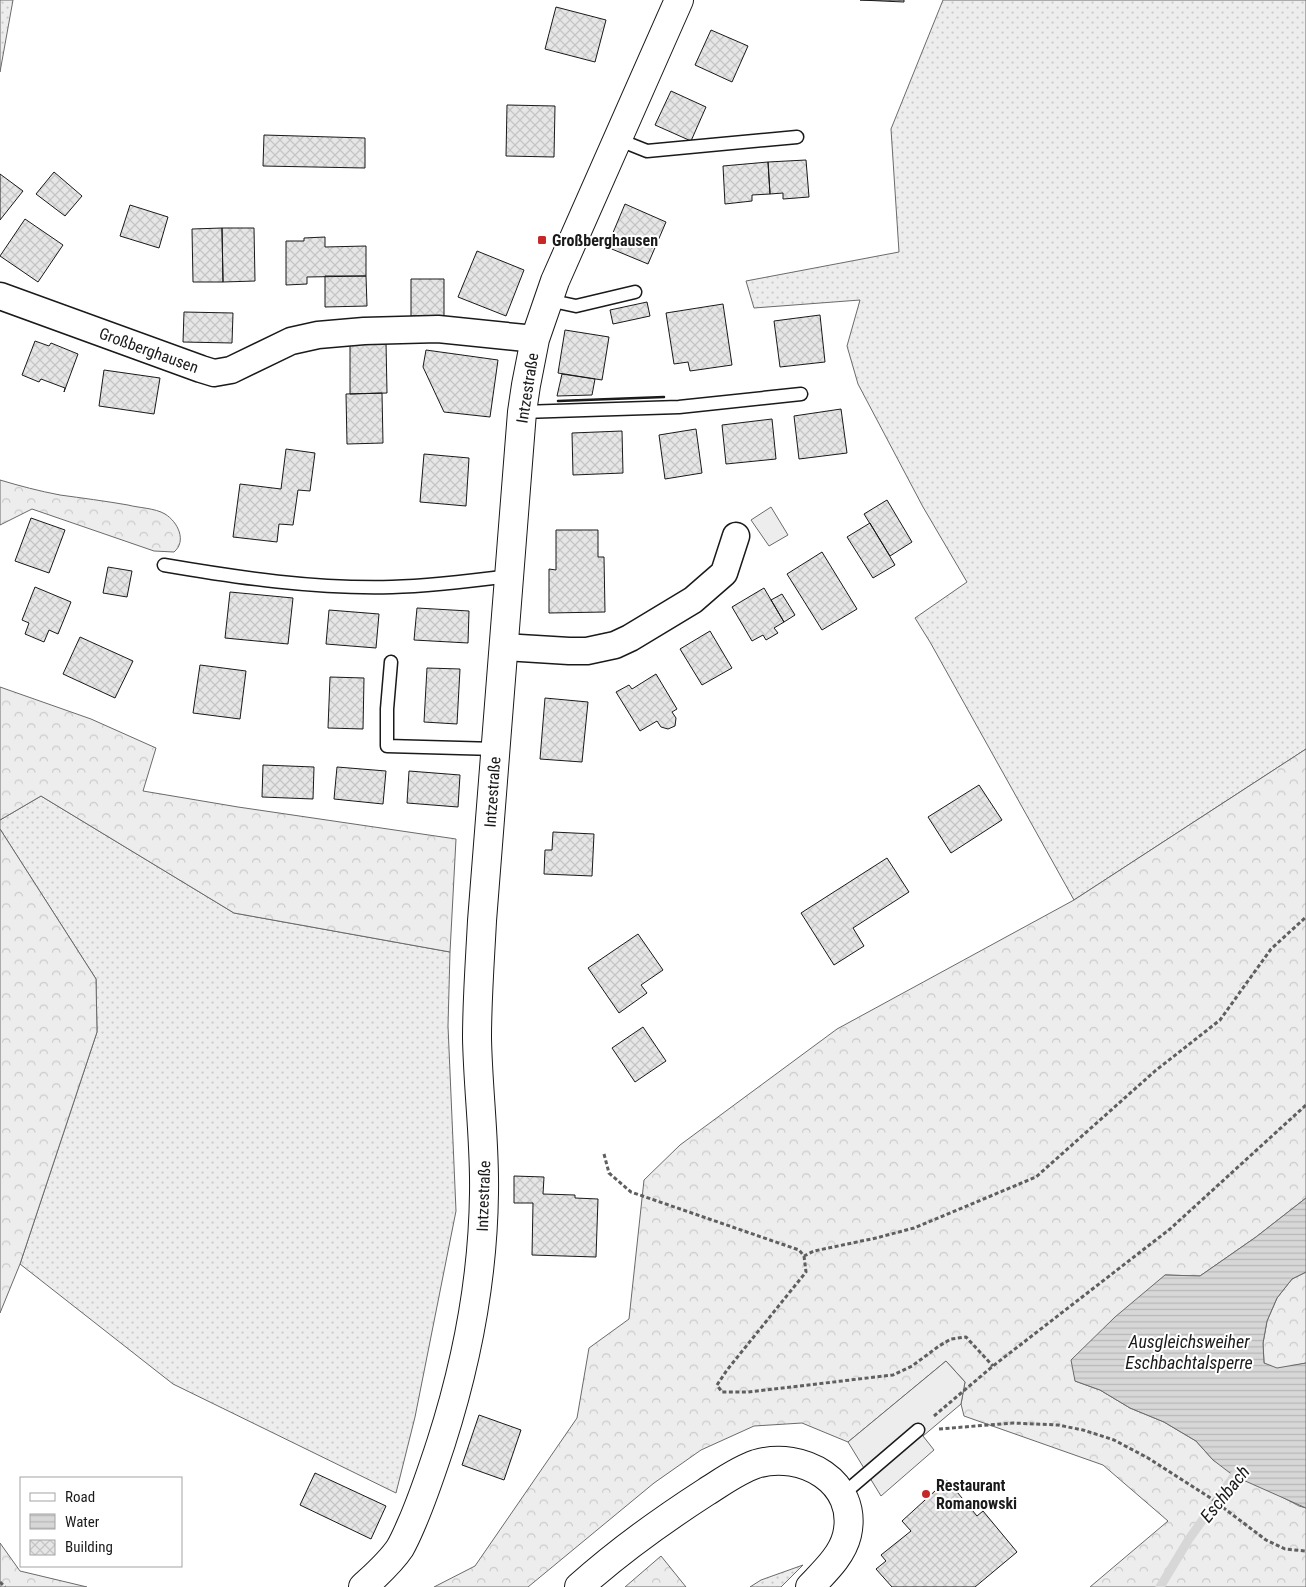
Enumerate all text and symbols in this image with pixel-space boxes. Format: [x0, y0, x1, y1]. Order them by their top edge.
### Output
place label: Großberghausen [552, 231, 658, 250]
marker: Großberghausen [536, 234, 548, 246]
street label: Großberghausen [97, 324, 201, 377]
street label: Intzestraße [513, 352, 542, 425]
street label: Intzestraße [481, 756, 504, 828]
street label: Intzestraße [473, 1160, 494, 1232]
water label: Ausgleichsweiher Eschbachtalsperre [1125, 1331, 1253, 1373]
water label: Eschbach [1195, 1461, 1254, 1526]
place label: Restaurant Romanowski [936, 1476, 1017, 1513]
legend [20, 1477, 182, 1567]
text: Road [65, 1488, 95, 1506]
marker: Restaurant Romanowski [920, 1488, 932, 1500]
text: Water [65, 1513, 100, 1531]
text: Building [65, 1538, 113, 1556]

